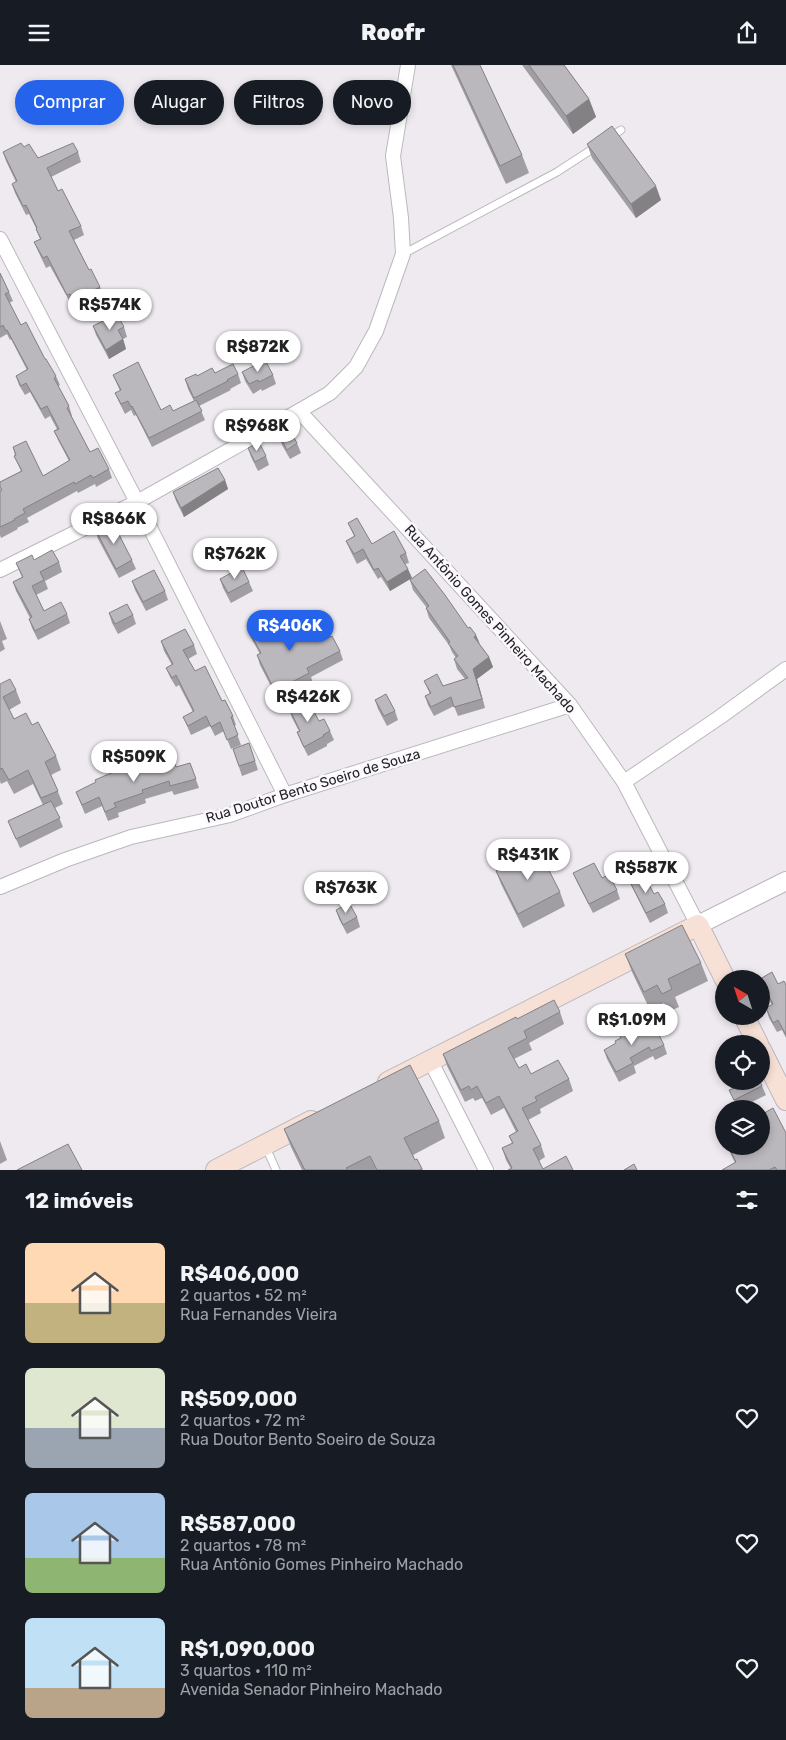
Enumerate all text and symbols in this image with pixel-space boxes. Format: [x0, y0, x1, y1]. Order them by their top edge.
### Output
icon: menu [25, 19, 53, 47]
text: Roofr [361, 19, 425, 46]
icon: share [733, 19, 761, 47]
chip: Comprar [15, 80, 124, 125]
chip: Alugar [134, 80, 224, 125]
chip: Filtros [234, 80, 323, 125]
chip: Novo [333, 80, 411, 125]
pin: R$574K [69, 289, 151, 331]
text: R$574K [79, 295, 141, 314]
pin: R$872K [217, 331, 299, 373]
text: R$872K [227, 337, 289, 356]
pin: R$968K [216, 409, 298, 452]
text: R$968K [225, 416, 289, 435]
pin: R$866K [73, 503, 155, 545]
text: R$866K [82, 509, 146, 528]
street label: Rua Antônio Gomes Pinheiro Machado [401, 521, 579, 717]
pin: R$762K [194, 537, 276, 580]
text: R$762K [204, 544, 266, 563]
pin: R$406K [249, 609, 331, 652]
text: R$406K [258, 616, 322, 635]
pin: R$426K [267, 681, 349, 723]
text: R$426K [276, 687, 340, 706]
pin: R$509K [93, 741, 175, 783]
street label: Rua Doutor Bento Soeiro de Souza [204, 745, 422, 827]
text: R$509K [102, 747, 166, 766]
pin: R$431K [487, 839, 569, 881]
text: R$431K [497, 845, 559, 864]
pin: R$587K [605, 851, 687, 894]
text: R$587K [615, 858, 677, 877]
pin: R$763K [305, 871, 387, 914]
text: R$763K [315, 878, 377, 897]
north arrow [715, 970, 770, 1025]
map controls [715, 970, 770, 1155]
pin: R$1.09M [586, 1003, 678, 1046]
text: R$1.09M [598, 1010, 666, 1029]
button: locate [715, 1035, 770, 1090]
button: layers [715, 1100, 770, 1155]
icon: filters [733, 1186, 761, 1214]
text: 12 imóveis [25, 1188, 133, 1213]
text: R$406,000 [180, 1261, 299, 1286]
icon: home [65, 1263, 125, 1323]
icon: heart [733, 1279, 761, 1307]
text: 2 quartos · 52 m² [180, 1286, 307, 1305]
text: Rua Fernandes Vieira [180, 1305, 337, 1324]
text: R$509,000 [180, 1386, 297, 1411]
icon: home [65, 1388, 125, 1448]
icon: heart [733, 1404, 761, 1432]
text: 2 quartos · 72 m² [180, 1411, 305, 1430]
text: Rua Doutor Bento Soeiro de Souza [180, 1430, 436, 1449]
text: R$587,000 [180, 1511, 296, 1536]
icon: home [65, 1513, 125, 1573]
icon: heart [733, 1529, 761, 1557]
text: 2 quartos · 78 m² [180, 1536, 306, 1555]
text: Rua Antônio Gomes Pinheiro Machado [180, 1555, 463, 1574]
text: R$1,090,000 [180, 1636, 315, 1661]
icon: home [65, 1638, 125, 1698]
icon: heart [733, 1654, 761, 1682]
text: 3 quartos · 110 m² [180, 1661, 312, 1680]
text: Avenida Senador Pinheiro Machado [180, 1680, 442, 1699]

